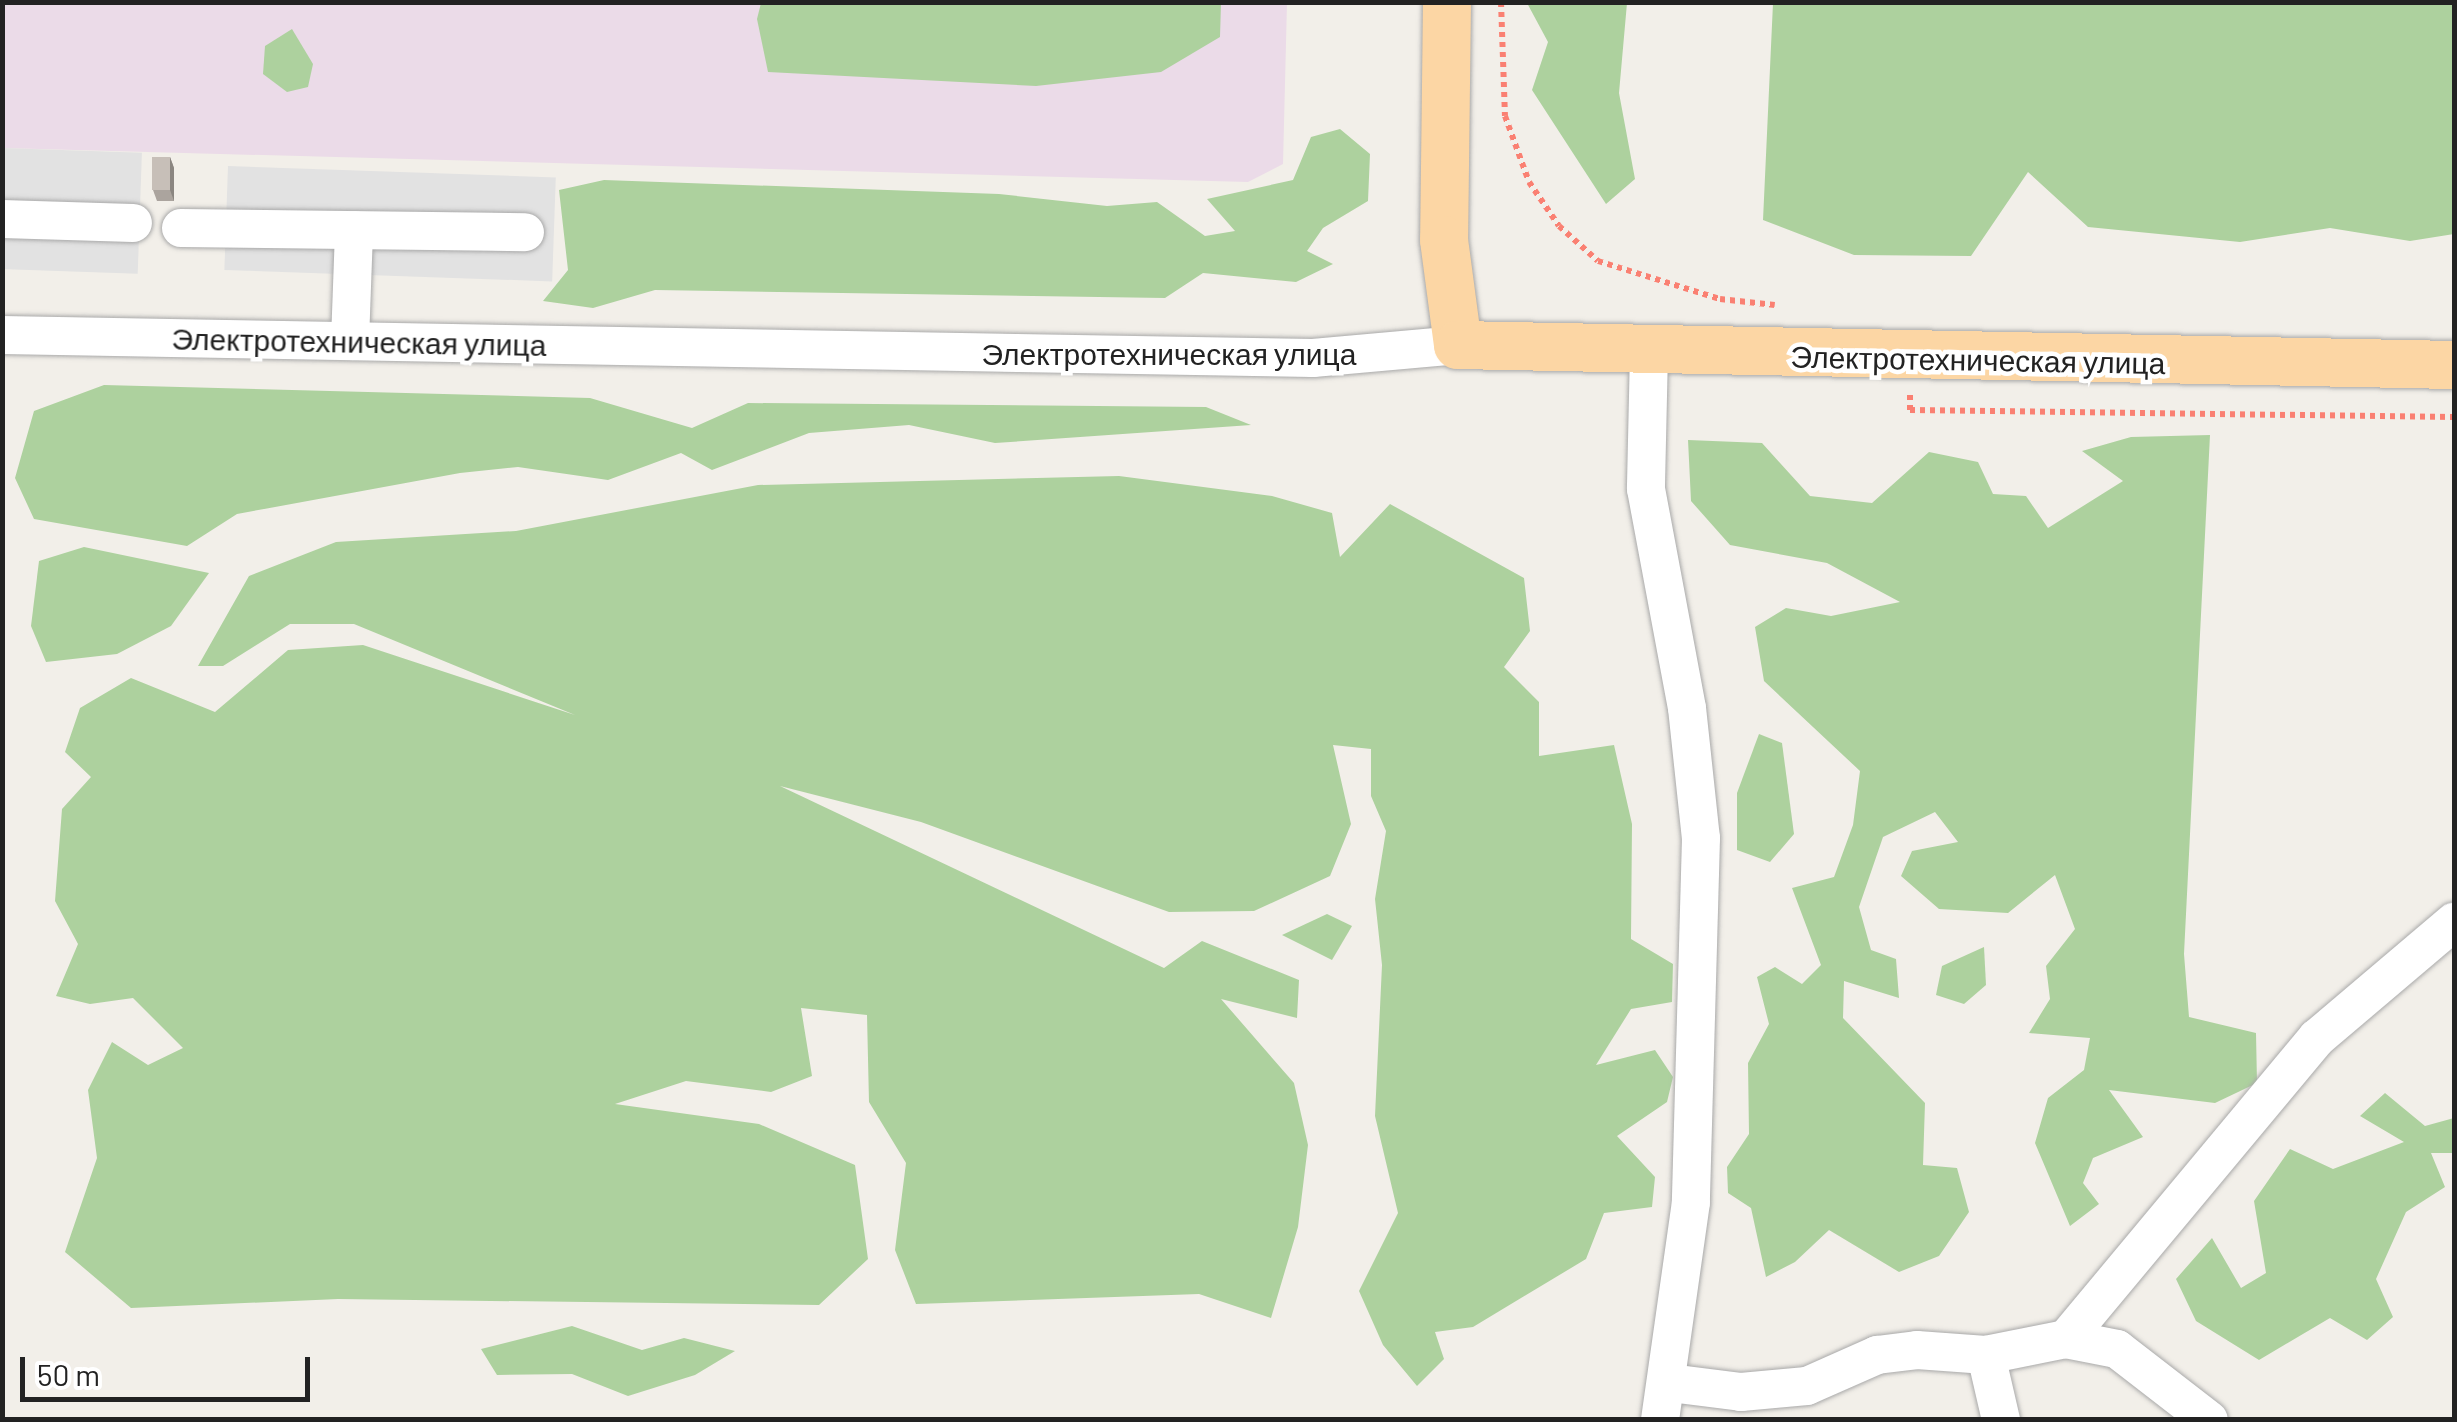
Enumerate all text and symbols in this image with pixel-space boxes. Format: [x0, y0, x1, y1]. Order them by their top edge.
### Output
street label: Электротехническая улица [171, 320, 547, 362]
street label: Электротехническая улица [982, 335, 1356, 371]
street label: Электротехническая улица [1790, 338, 2166, 380]
scale bar [25, 1337, 315, 1399]
text: 50 m [37, 1356, 100, 1392]

